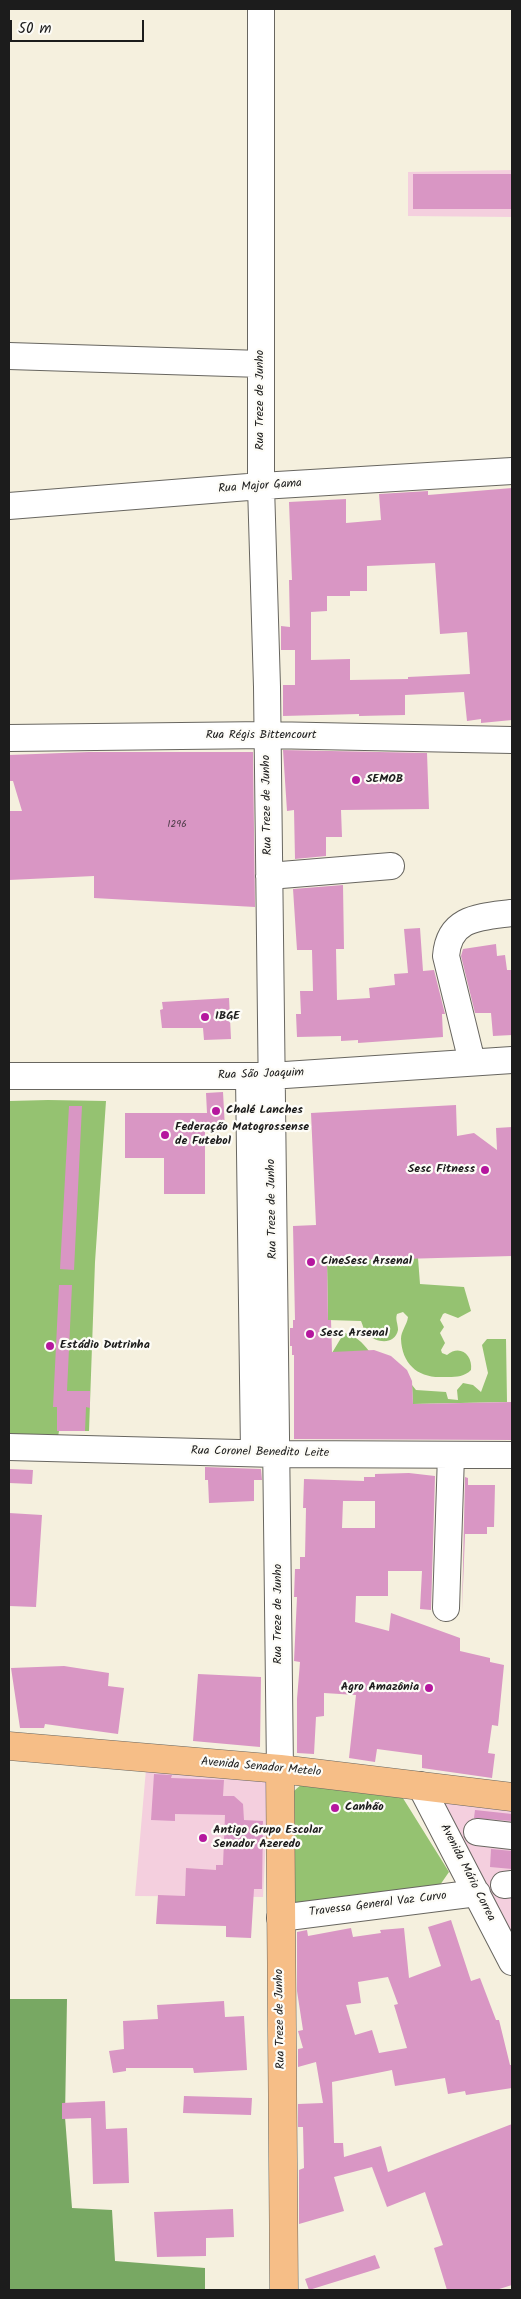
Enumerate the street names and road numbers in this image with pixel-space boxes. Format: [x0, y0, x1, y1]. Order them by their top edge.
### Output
street label: Rua Treze de Junho [254, 350, 268, 450]
street label: Rua Major Gama [218, 477, 302, 497]
street label: Rua Régis Bittencourt [206, 729, 316, 743]
street label: Rua Treze de Junho [260, 755, 276, 855]
street label: Rua São Joaquim [218, 1066, 304, 1084]
street label: Rua Treze de Junho [265, 1159, 281, 1259]
street label: Rua Coronel Benedito Leite [191, 1445, 329, 1461]
street label: Rua Treze de Junho [272, 1564, 286, 1664]
street label: Avenida Senador Metelo [200, 1756, 322, 1780]
street label: Avenida Mário Correa [436, 1822, 498, 1924]
street label: Travessa General Vaz Curvo [308, 1889, 448, 1921]
street label: Rua Treze de Junho [273, 1969, 289, 2069]

